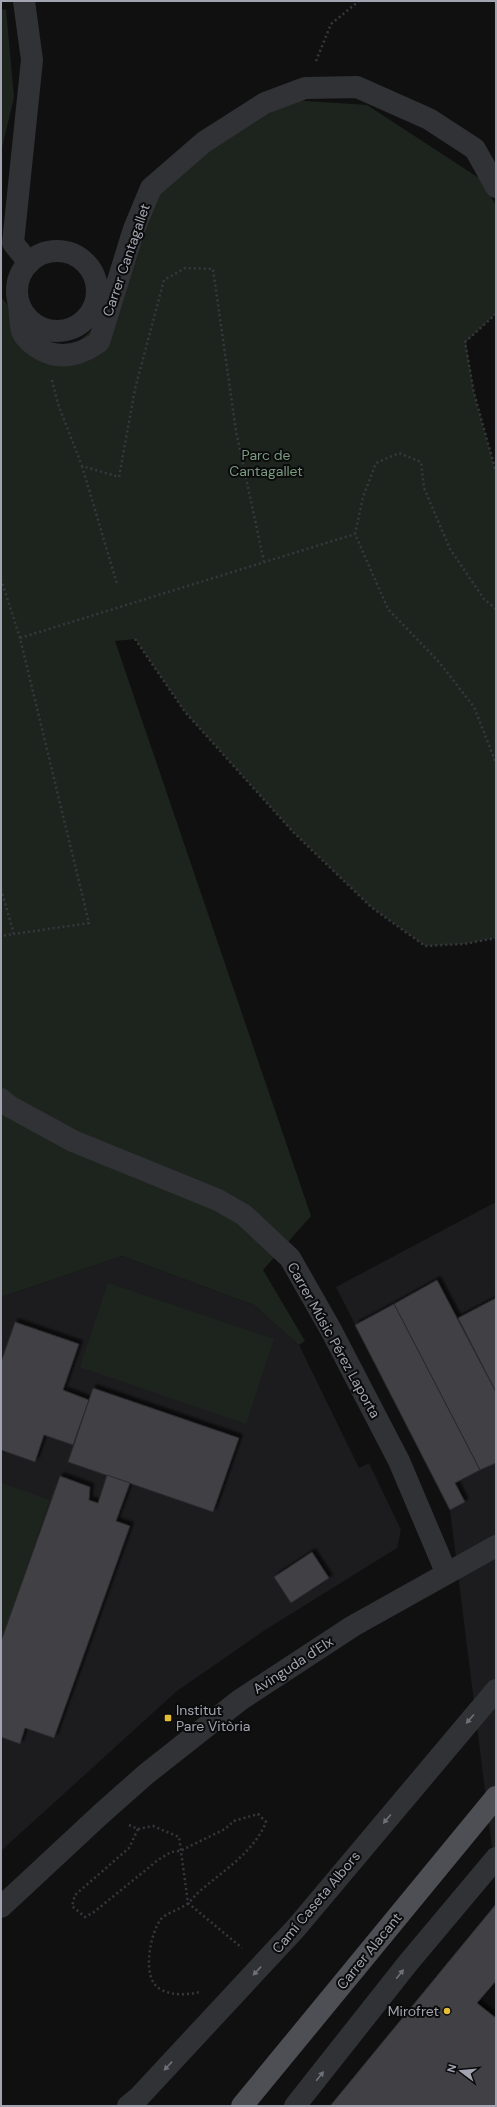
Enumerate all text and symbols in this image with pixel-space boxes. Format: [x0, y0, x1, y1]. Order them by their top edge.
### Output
street label: Carrer Cantagallet [98, 201, 154, 319]
park label: Parc de Cantagallet [229, 446, 303, 480]
street label: Carrer Músic Pérez Laporta [284, 1259, 384, 1421]
street label: Avinguda d'Elx [249, 1632, 337, 1698]
place label: Institut Pare Vitòria [176, 1701, 250, 1735]
marker: Institut Pare Vitòria [163, 1713, 173, 1723]
one-way arrow [466, 1714, 475, 1725]
one-way arrow [382, 1813, 391, 1824]
street label: Camí Caseta Albors [268, 1847, 364, 1957]
street label: Carrer Alacant [332, 1909, 406, 1993]
one-way arrow [252, 1966, 262, 1976]
one-way arrow [396, 1968, 404, 1979]
place label: Mirofret [388, 2002, 439, 2020]
marker: Mirofret [442, 2006, 452, 2016]
north arrow [441, 2051, 481, 2091]
one-way arrow [163, 2061, 173, 2071]
text: N [444, 2062, 459, 2074]
one-way arrow [315, 2070, 324, 2081]

